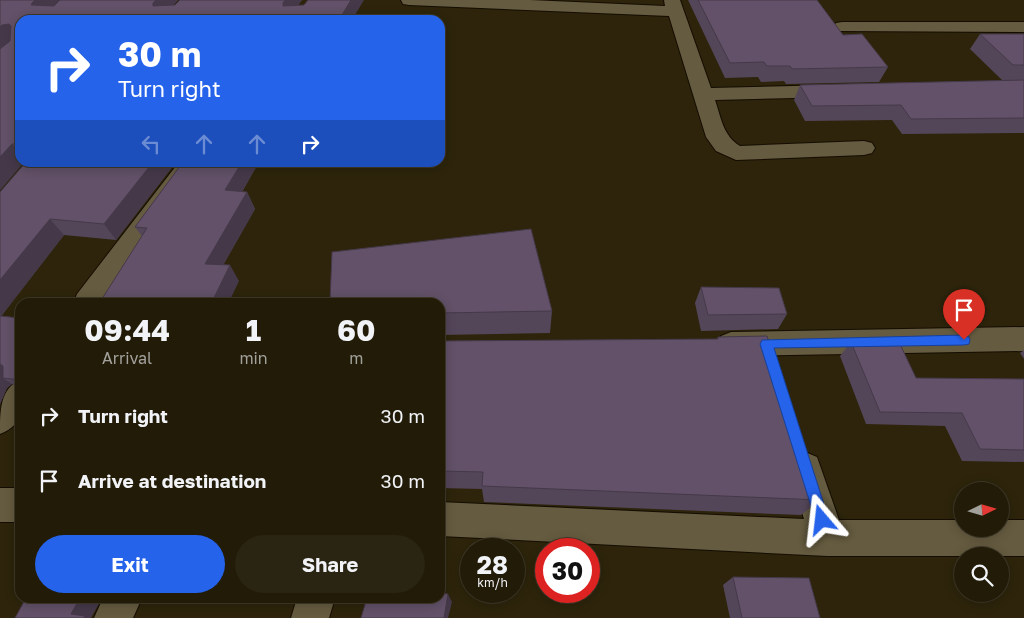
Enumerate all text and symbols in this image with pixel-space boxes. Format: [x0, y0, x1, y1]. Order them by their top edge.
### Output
text: 30 m [118, 33, 201, 75]
icon: right [35, 35, 100, 100]
text: Turn right [118, 75, 221, 102]
icon: left [137, 130, 165, 158]
icon: ahead [190, 130, 218, 158]
icon: ahead [243, 130, 271, 158]
icon: right [296, 130, 324, 158]
pin [943, 289, 985, 340]
icon: arrive [950, 296, 978, 324]
text: 09:44 [84, 312, 170, 348]
text: 1 [246, 312, 261, 348]
text: 60 [337, 312, 376, 348]
text: Arrival [102, 348, 152, 368]
text: min [239, 348, 268, 368]
text: m [349, 348, 363, 368]
icon: right [35, 402, 63, 430]
text: Turn right [78, 404, 168, 427]
text: 30 m [381, 404, 425, 427]
icon: arrive [35, 467, 63, 495]
text: Arrive at destination [78, 469, 266, 492]
text: 30 m [381, 469, 425, 492]
north arrow [954, 482, 1009, 538]
map controls [954, 482, 1009, 602]
position arrow [795, 493, 847, 545]
button: Exit [35, 535, 225, 593]
button: Share [235, 535, 425, 593]
speed limit sign: 30 [535, 538, 600, 603]
button: search [954, 547, 1009, 602]
text: 28 [477, 549, 508, 580]
text: km/h [477, 575, 508, 590]

